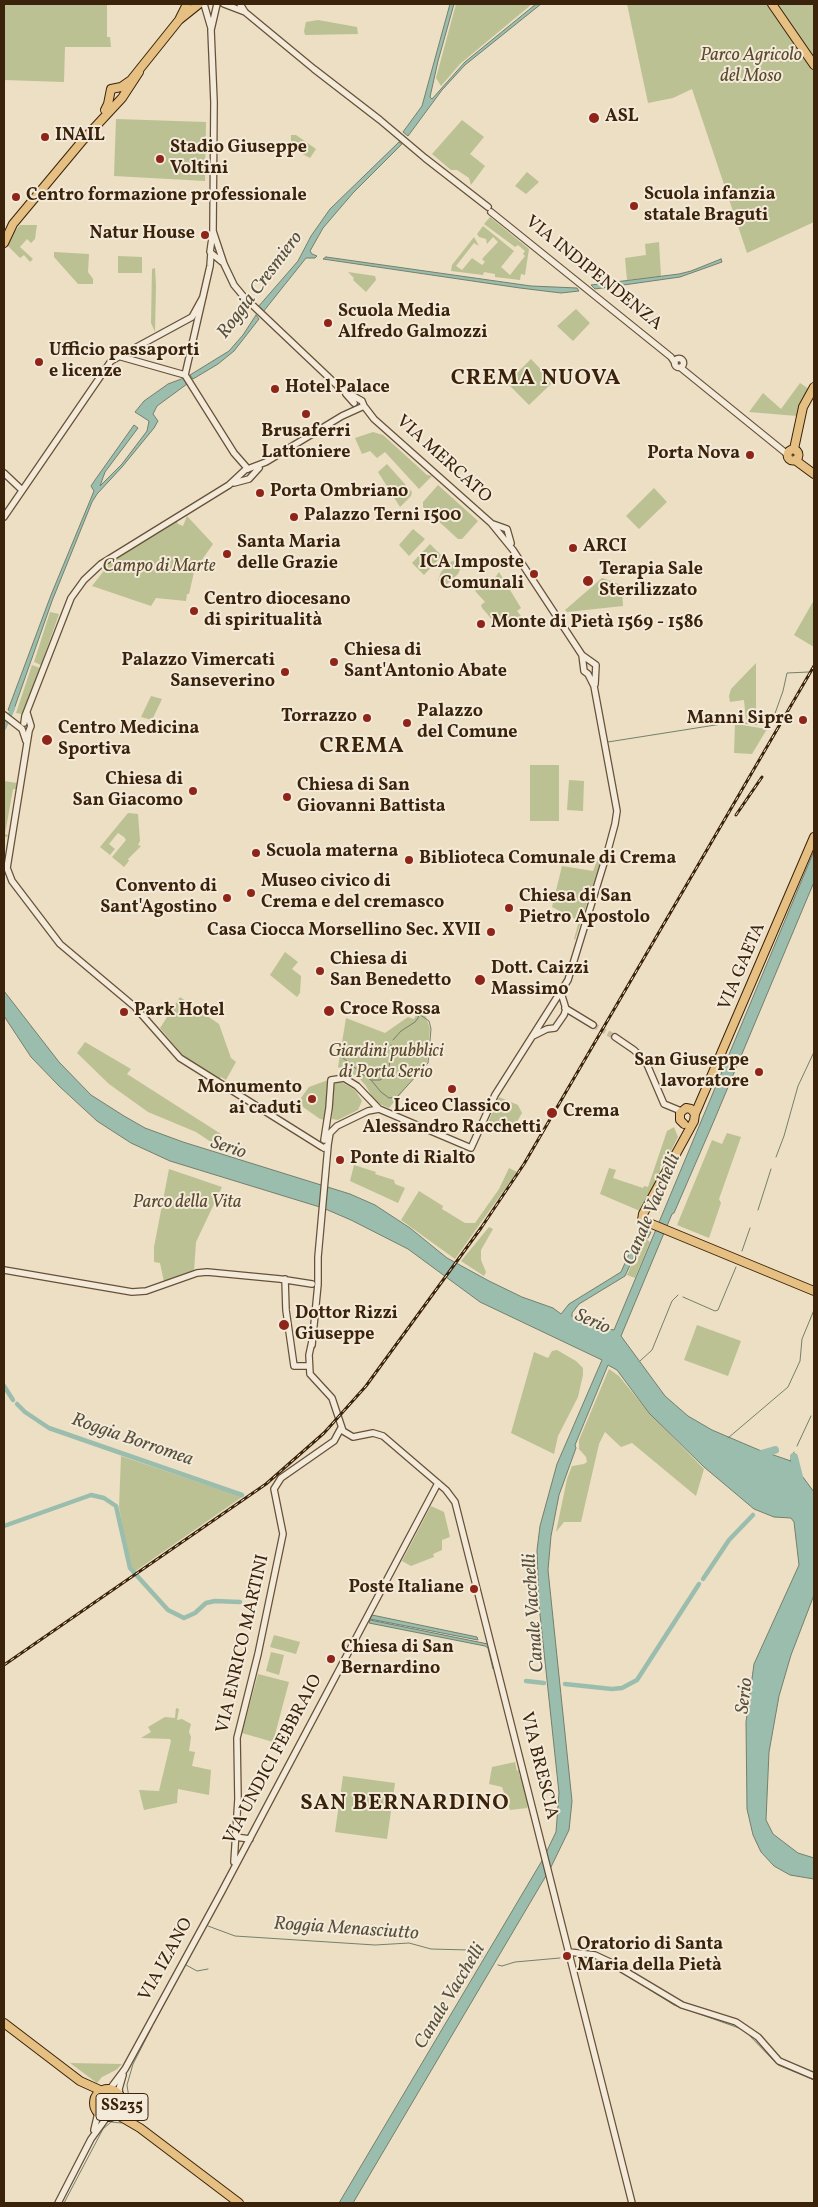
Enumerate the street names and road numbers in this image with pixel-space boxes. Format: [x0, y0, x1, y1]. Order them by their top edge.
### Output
street label: VIA INDIPENDENZA [520, 212, 666, 336]
street label: VIA MERCATO [391, 411, 495, 509]
street label: VIA GAETA [715, 920, 771, 1014]
street label: VIA ENRICO MARTINI [213, 1553, 275, 1735]
street label: VIA UNDICI FEBBRAIO [220, 1671, 328, 1849]
street label: VIA BRESCIA [514, 1710, 562, 1822]
street label: VIA IZANO [135, 1915, 199, 2005]
road number: SS235 [96, 2094, 148, 2120]

